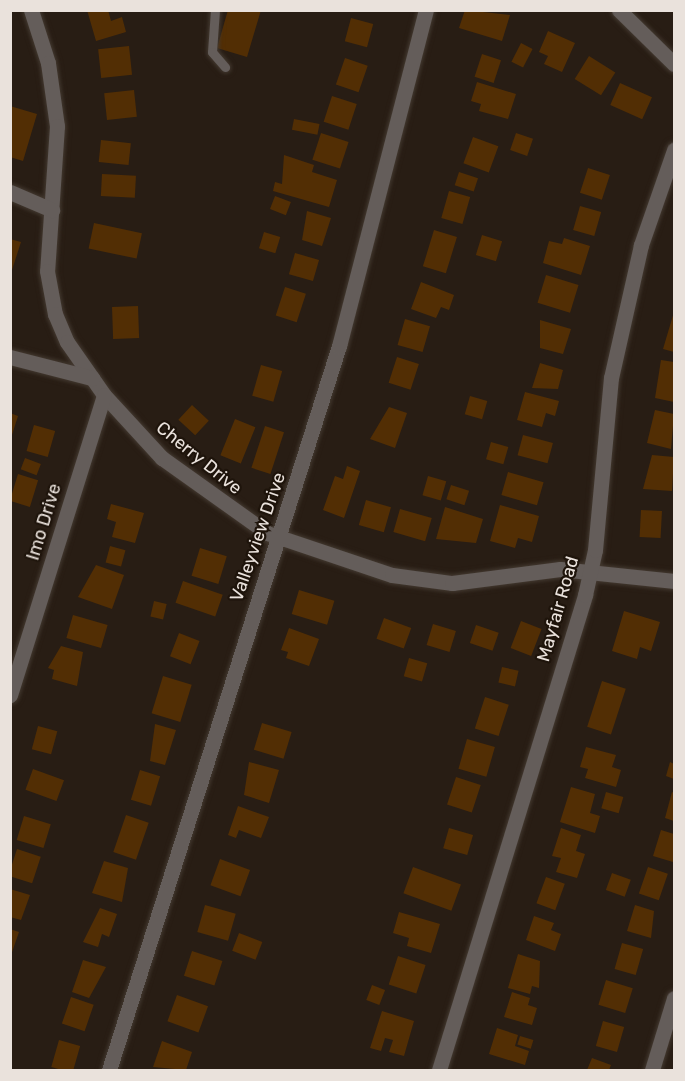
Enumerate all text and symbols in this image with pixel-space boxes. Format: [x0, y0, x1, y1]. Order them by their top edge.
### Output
street label: Cherry Drive [152, 417, 246, 499]
street label: Valleyview Drive [226, 469, 290, 605]
street label: Imo Drive [22, 481, 66, 563]
street label: Mayfair Road [533, 554, 583, 664]

